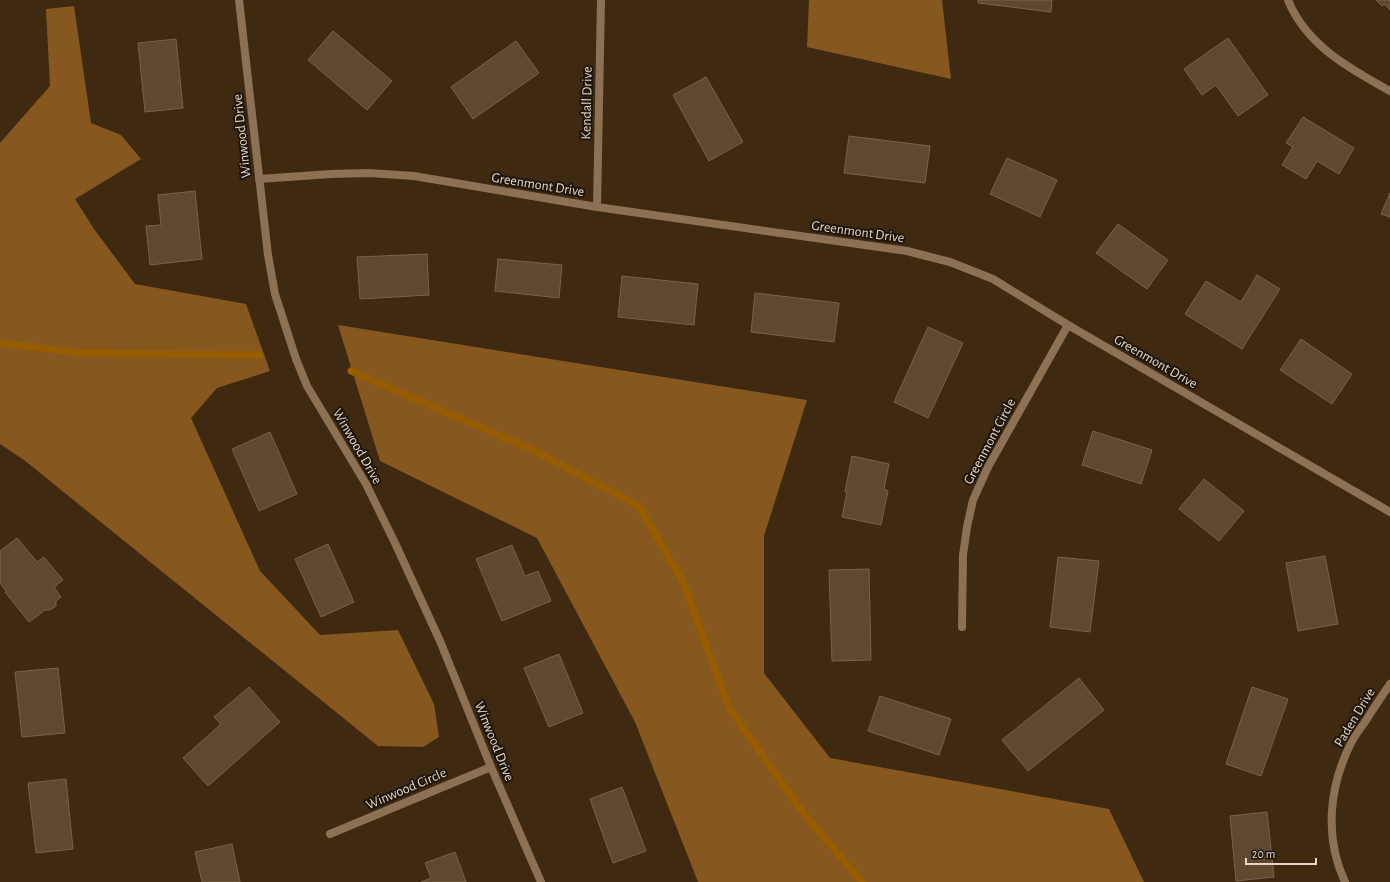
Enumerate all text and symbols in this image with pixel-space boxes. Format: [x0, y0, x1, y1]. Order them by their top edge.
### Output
street label: Kendall Drive [579, 66, 595, 140]
street label: Winwood Drive [231, 93, 253, 179]
street label: Greenmont Drive [490, 171, 585, 199]
street label: Greenmont Drive [810, 219, 905, 245]
street label: Greenmont Drive [1111, 332, 1200, 391]
street label: Greenmont Circle [961, 396, 1018, 487]
street label: Winwood Drive [330, 406, 384, 487]
street label: Paden Drive [1332, 686, 1378, 749]
street label: Winwood Drive [472, 700, 516, 783]
street label: Winwood Circle [364, 766, 449, 812]
scale bar [1246, 840, 1316, 866]
text: 20 m [1252, 848, 1275, 860]

